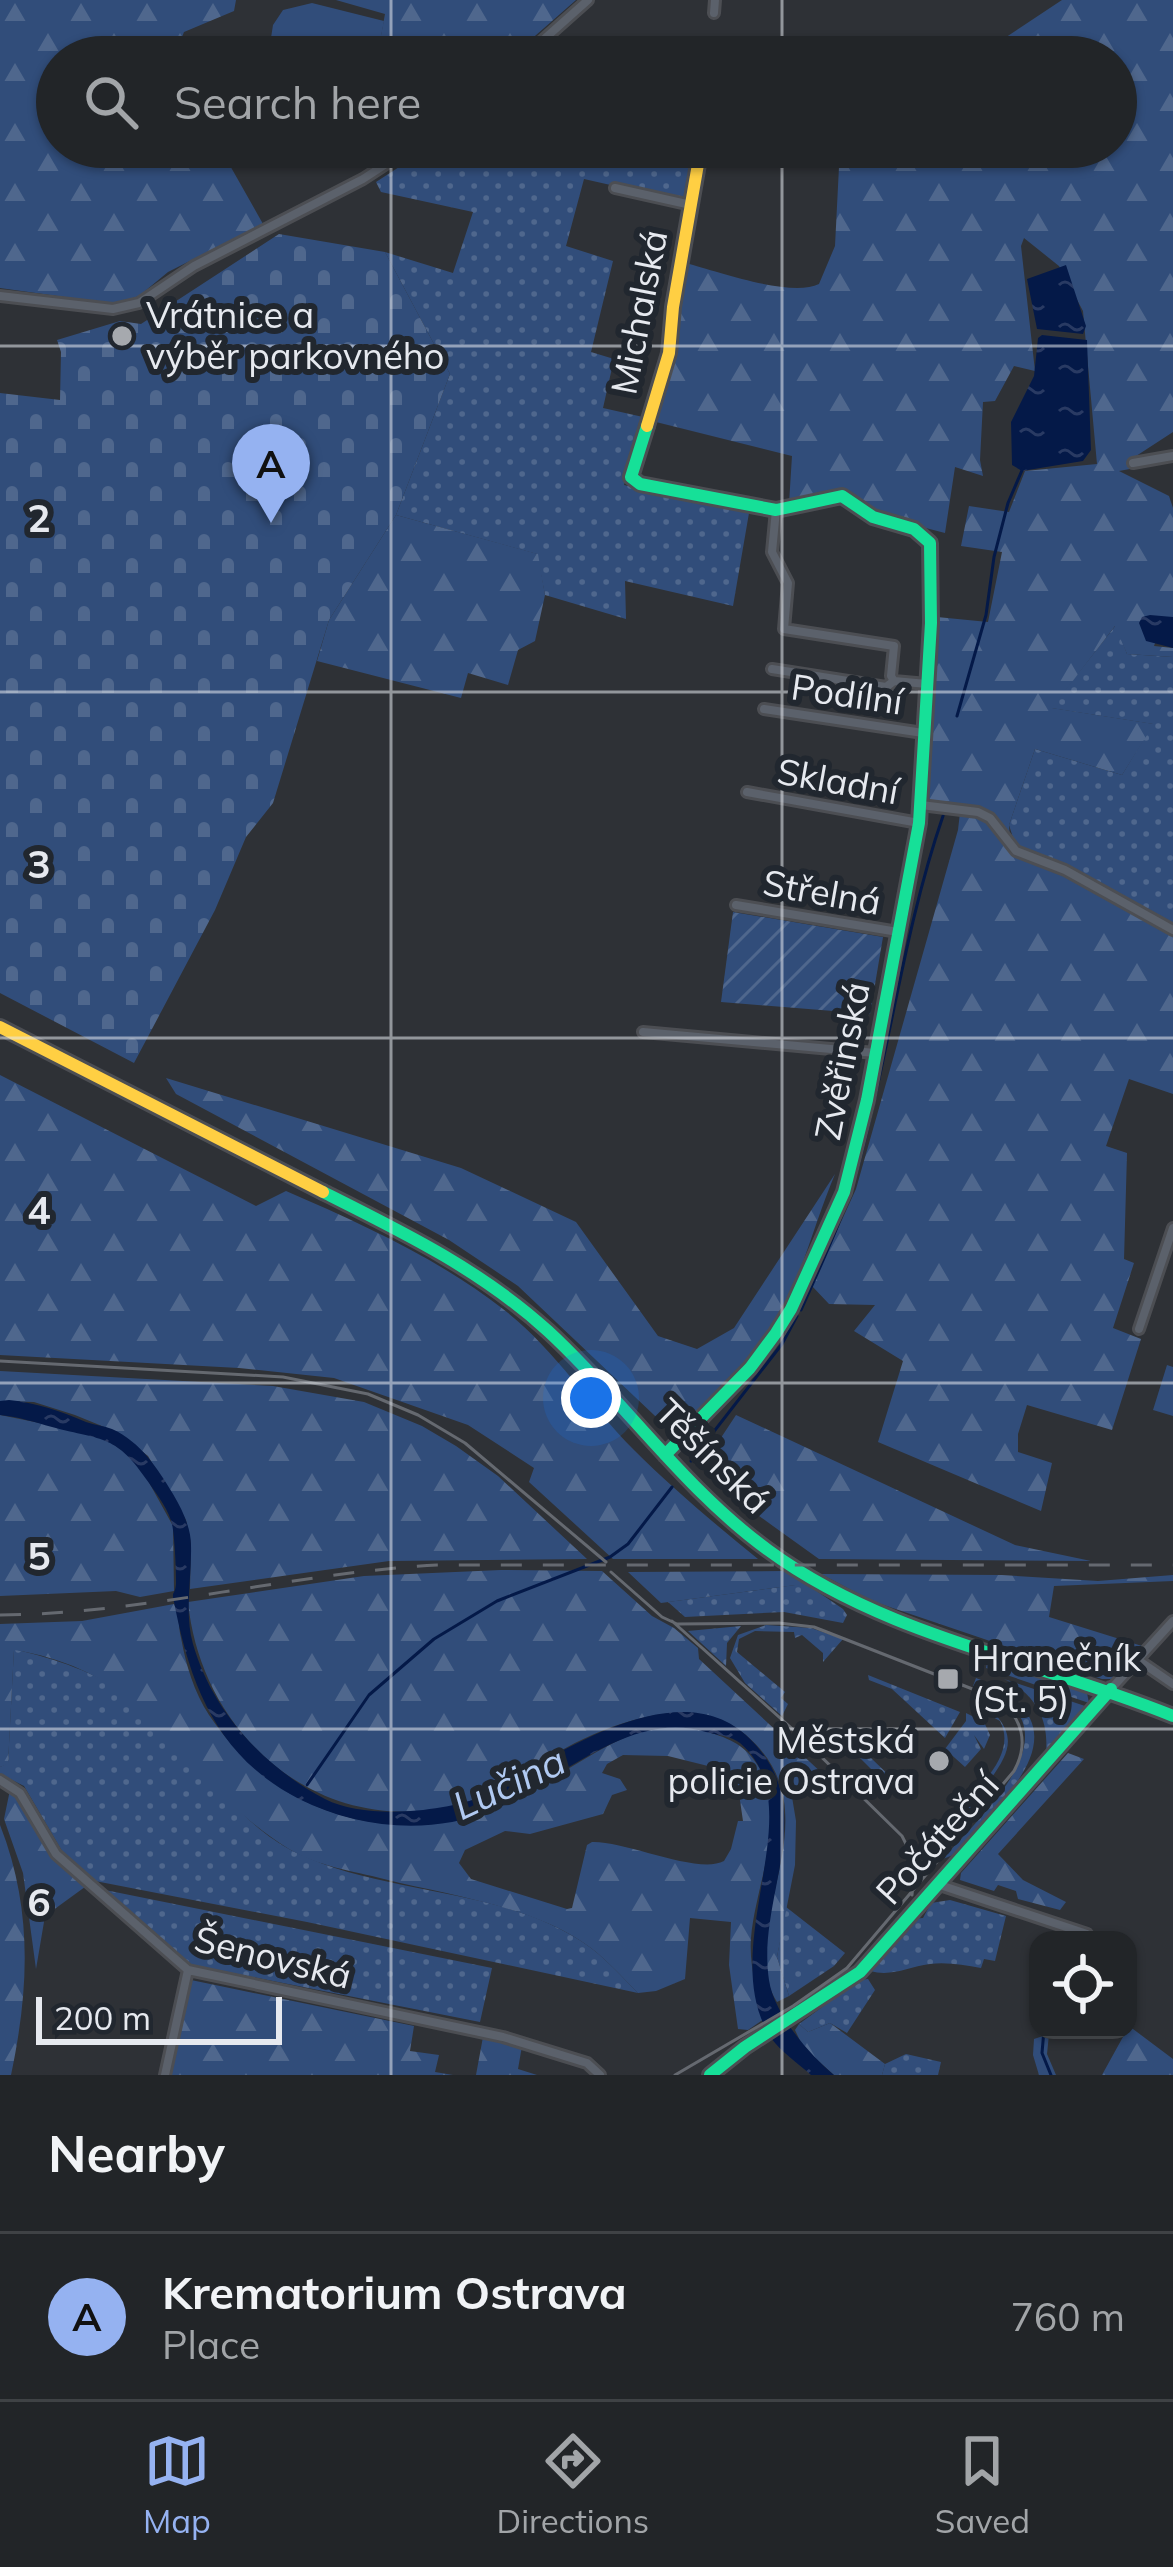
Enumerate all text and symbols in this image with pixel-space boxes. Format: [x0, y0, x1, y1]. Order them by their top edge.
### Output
search box [36, 36, 1137, 168]
icon: search [78, 69, 144, 135]
text: Search here [174, 74, 421, 130]
street label: Michalská [601, 226, 676, 398]
place label: Vrátnice a výběr parkovného [146, 292, 444, 378]
marker: Vrátnice a výběr parkovného [109, 323, 135, 349]
pin: A [232, 424, 310, 523]
text: 2 [27, 493, 51, 542]
street label: Podílní [789, 663, 908, 724]
street label: Skladní [774, 748, 905, 814]
text: 3 [27, 839, 51, 888]
street label: Střelná [760, 859, 884, 924]
street label: Zvěřinská [804, 978, 879, 1144]
text: 4 [27, 1185, 51, 1234]
your location [561, 1368, 621, 1428]
street label: Těšínská [646, 1389, 780, 1523]
text: 5 [27, 1531, 51, 1580]
place label: Hranečník (St. 5) [972, 1635, 1142, 1721]
marker: Hranečník (St. 5) [935, 1666, 961, 1692]
place label: Městská policie Ostrava [668, 1717, 915, 1803]
water label: Lučina [445, 1735, 573, 1830]
marker: Městská policie Ostrava [926, 1748, 952, 1774]
street label: Počáteční [866, 1761, 1009, 1913]
text: 6 [27, 1877, 51, 1926]
street label: Šenovská [190, 1915, 356, 1998]
map controls [1029, 1931, 1137, 2039]
button: locate [1029, 1931, 1137, 2039]
scale bar [36, 1991, 282, 2044]
text: 200 m [54, 1997, 151, 2038]
text: Nearby [48, 2121, 225, 2185]
text: Krematorium Ostrava [162, 2264, 627, 2320]
text: A [72, 2292, 102, 2341]
text: 760 m [1010, 2292, 1125, 2341]
text: Place [162, 2320, 260, 2369]
tab: Map [143, 2428, 211, 2541]
tab: Directions [497, 2428, 649, 2541]
tab: Saved [935, 2428, 1030, 2541]

